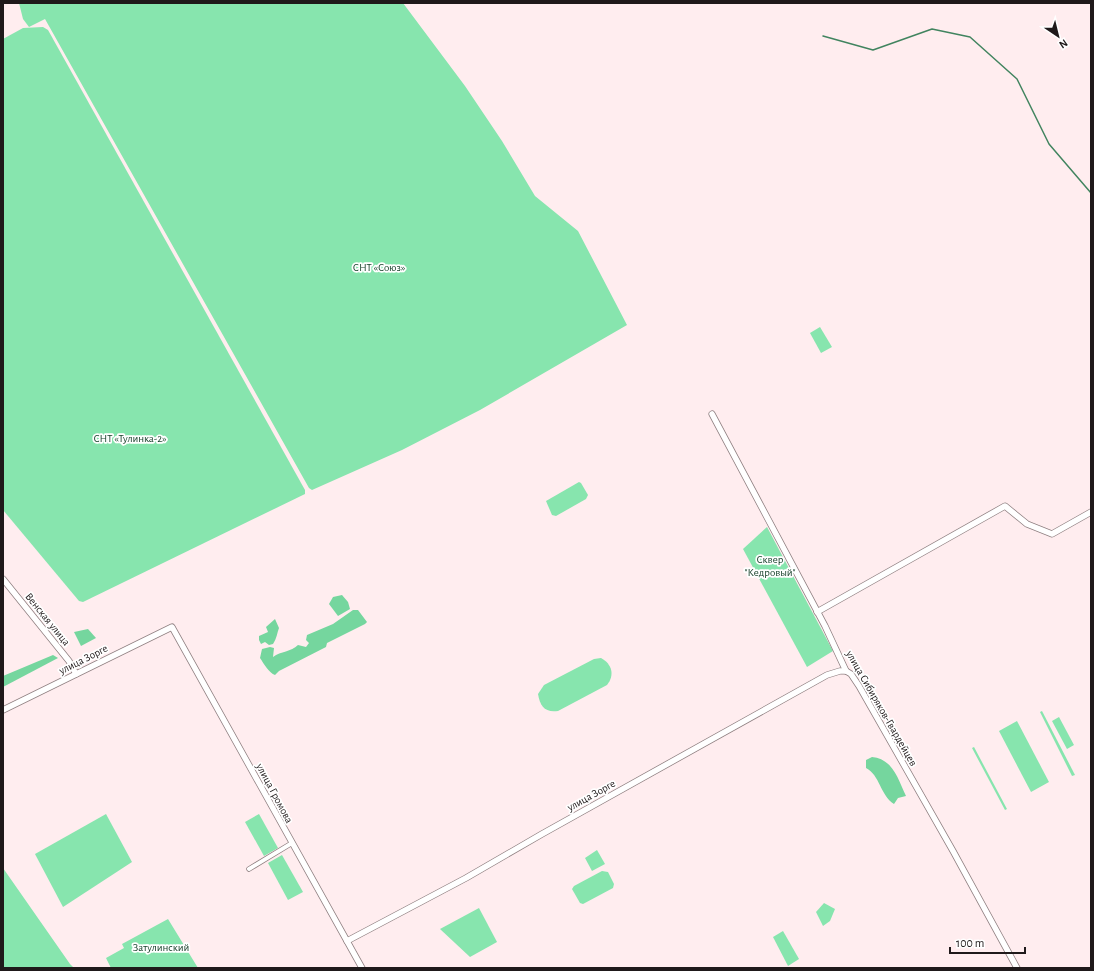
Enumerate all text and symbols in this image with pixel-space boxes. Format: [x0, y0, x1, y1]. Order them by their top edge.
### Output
north arrow [1038, 16, 1078, 56]
text: N [1057, 37, 1070, 50]
park label: СНТ «Союз» [353, 262, 405, 273]
park label: СНТ «Тулинка-2» [93, 433, 167, 444]
park label: Сквер "Кедровый" [745, 554, 795, 578]
street label: Венская улица [23, 591, 72, 648]
street label: улица Зорге [56, 642, 109, 677]
street label: улица Сибиряков-Гвардейцев [843, 648, 919, 768]
street label: улица Громова [254, 761, 295, 825]
street label: улица Зорге [564, 778, 617, 814]
scale bar [950, 929, 1025, 955]
text: 100 m [956, 937, 984, 949]
park label: Затулинский [133, 942, 189, 953]

